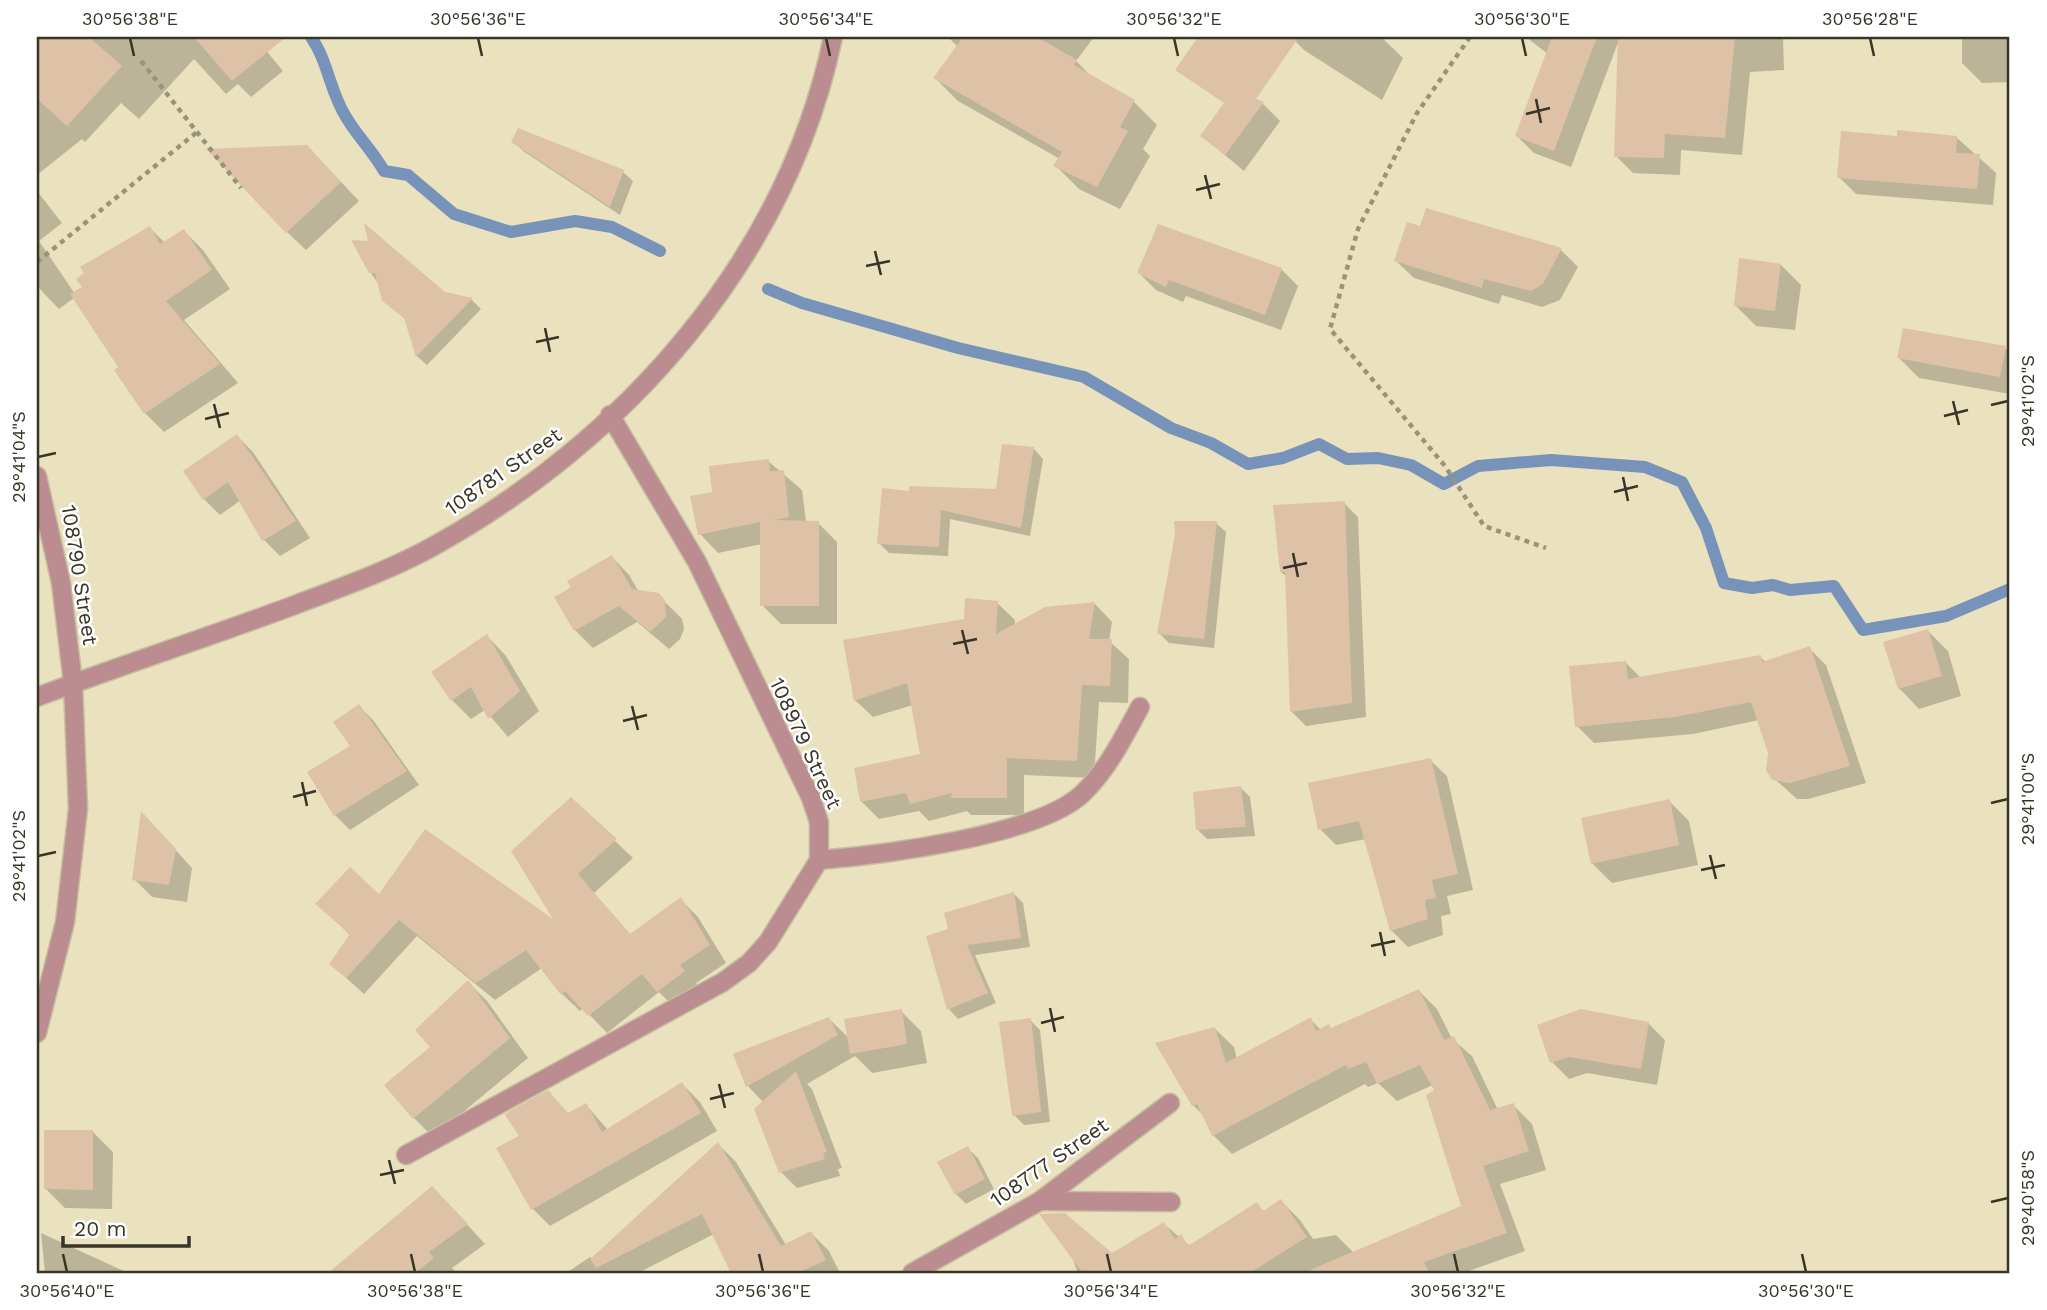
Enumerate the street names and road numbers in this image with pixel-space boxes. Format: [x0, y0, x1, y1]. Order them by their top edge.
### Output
street label: 108781 Street [440, 422, 566, 520]
street label: 108790 Street [57, 503, 103, 647]
street label: 108979 Street [765, 673, 847, 813]
street label: 108777 Street [985, 1112, 1113, 1212]

